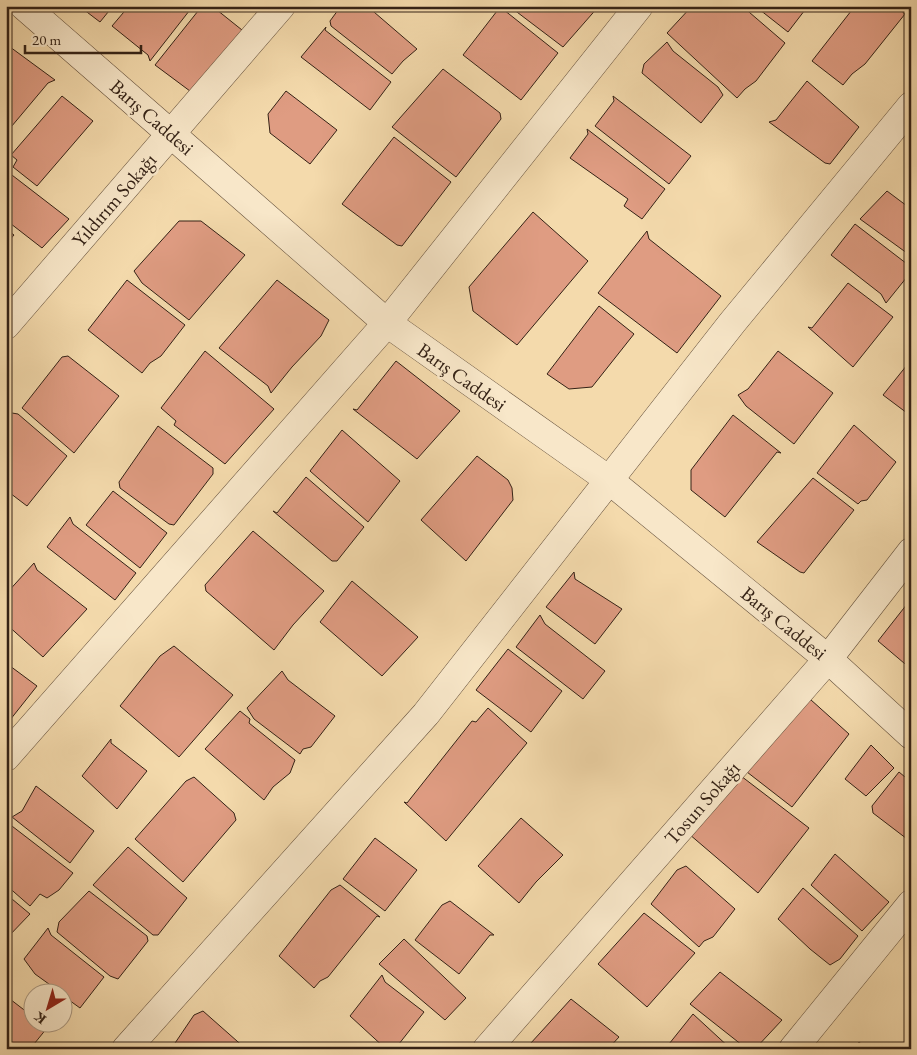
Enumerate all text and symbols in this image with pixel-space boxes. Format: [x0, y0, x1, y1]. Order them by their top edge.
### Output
scale bar [25, 22, 141, 54]
text: 20 m [32, 30, 61, 49]
street label: Barış Caddesi [104, 73, 200, 161]
street label: Yıldırım Sokağı [66, 147, 162, 252]
street label: Barış Caddesi [412, 337, 512, 417]
street label: Barış Caddesi [736, 580, 832, 666]
street label: Tosun Sokağı [659, 756, 746, 850]
north arrow [22, 982, 72, 1032]
text: K [30, 1008, 50, 1029]

